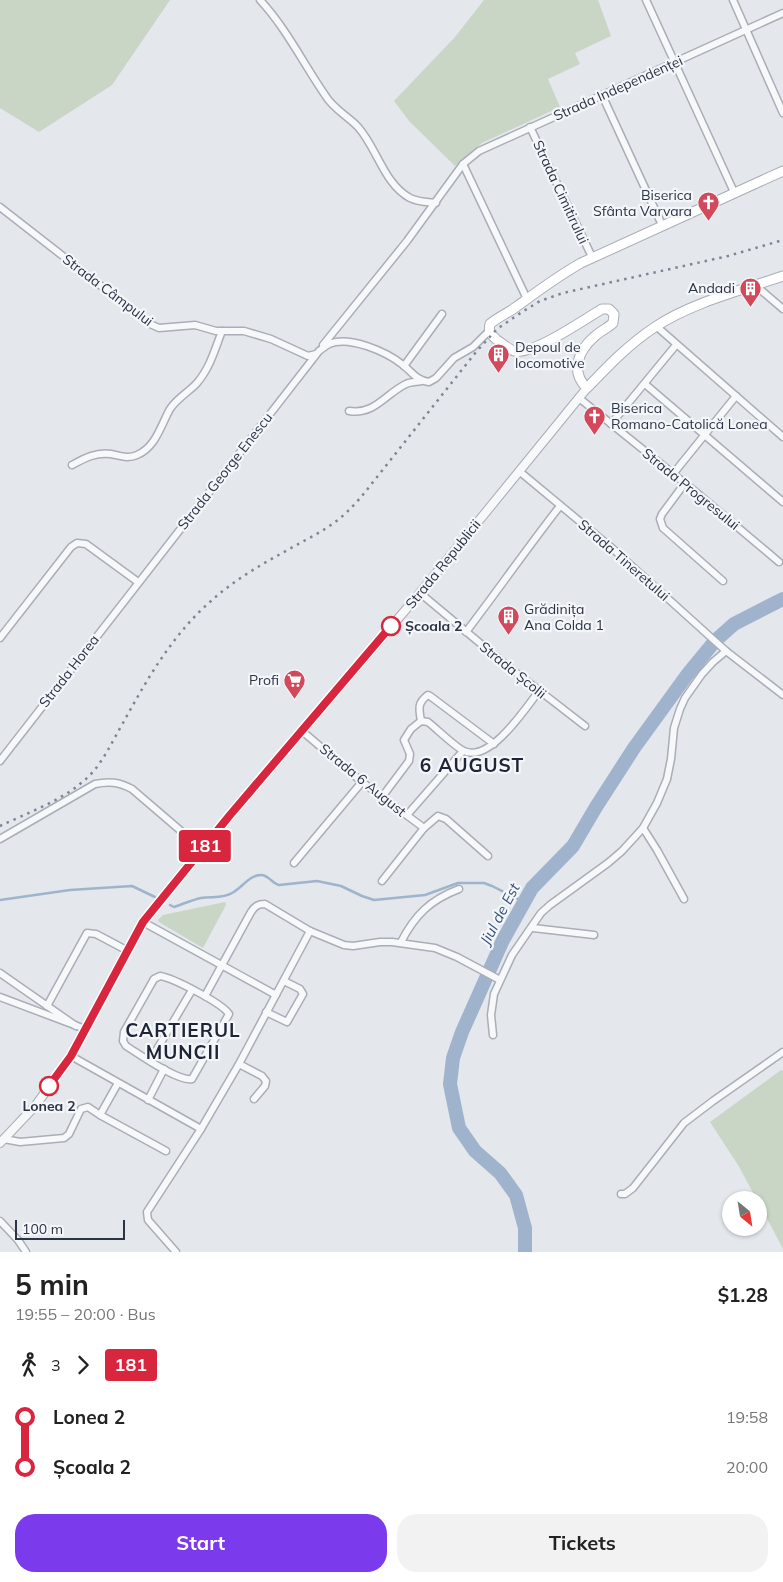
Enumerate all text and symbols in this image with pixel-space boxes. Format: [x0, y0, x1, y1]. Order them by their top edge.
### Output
street label: Strada Independenței [551, 51, 685, 125]
street label: Strada Cimitirului [529, 137, 593, 247]
place label: Biserica Sfânta Varvara [593, 186, 692, 220]
church icon: Biserica Sfânta Varvara [696, 191, 720, 222]
street label: Strada Câmpului [59, 250, 157, 330]
building icon: Andadi [739, 276, 763, 307]
place label: Andadi [688, 279, 735, 297]
place label: Depoul de locomotive [515, 338, 585, 372]
building icon: Depoul de locomotive [487, 343, 511, 374]
place label: Biserica Romano-Catolică Lonea [611, 399, 768, 433]
church icon: Biserica Romano-Catolică Lonea [583, 404, 607, 435]
street label: Strada George Enescu [174, 409, 276, 533]
street label: Strada Progresului [639, 444, 743, 534]
street label: Strada Tineretului [575, 515, 673, 605]
street label: Strada Republicii [401, 516, 485, 612]
place label: Grădinița Ana Colda 1 [524, 600, 604, 634]
building icon: Grădinița Ana Colda 1 [496, 605, 520, 636]
marker: Școala 2 [381, 616, 401, 636]
place label: Școala 2 [405, 617, 462, 635]
street label: Strada Horea [35, 631, 103, 711]
street label: Strada Școlii [476, 638, 550, 702]
supermarket icon: Profi [283, 668, 307, 699]
place label: Profi [249, 671, 279, 689]
street label: Strada 6 August [316, 740, 410, 820]
district label: 6 AUGUST [420, 753, 524, 777]
line badge: 181 [176, 830, 234, 862]
text: 181 [189, 834, 221, 857]
water label: Jiul de Est [474, 879, 524, 950]
district label: CARTIERUL MUNCII [125, 1018, 241, 1064]
marker: Lonea 2 [39, 1076, 59, 1096]
place label: Lonea 2 [22, 1097, 76, 1115]
north arrow [722, 1191, 768, 1236]
map controls [722, 1191, 767, 1236]
scale bar [15, 1217, 125, 1240]
text: 100 m [22, 1220, 63, 1238]
text: 5 min [15, 1267, 89, 1302]
text: $1.28 [718, 1283, 768, 1307]
text: 19:55 – 20:00 · Bus [15, 1304, 156, 1324]
icon: walk [15, 1351, 43, 1379]
icon: forward [69, 1351, 97, 1379]
text: 181 [115, 1353, 147, 1376]
text: 3 [51, 1355, 61, 1375]
text: Lonea 2 [53, 1405, 125, 1429]
text: 19:58 [726, 1407, 768, 1427]
text: Școala 2 [53, 1455, 131, 1479]
text: 20:00 [726, 1457, 768, 1477]
button: Start [15, 1514, 387, 1572]
button: Tickets [397, 1514, 768, 1572]

